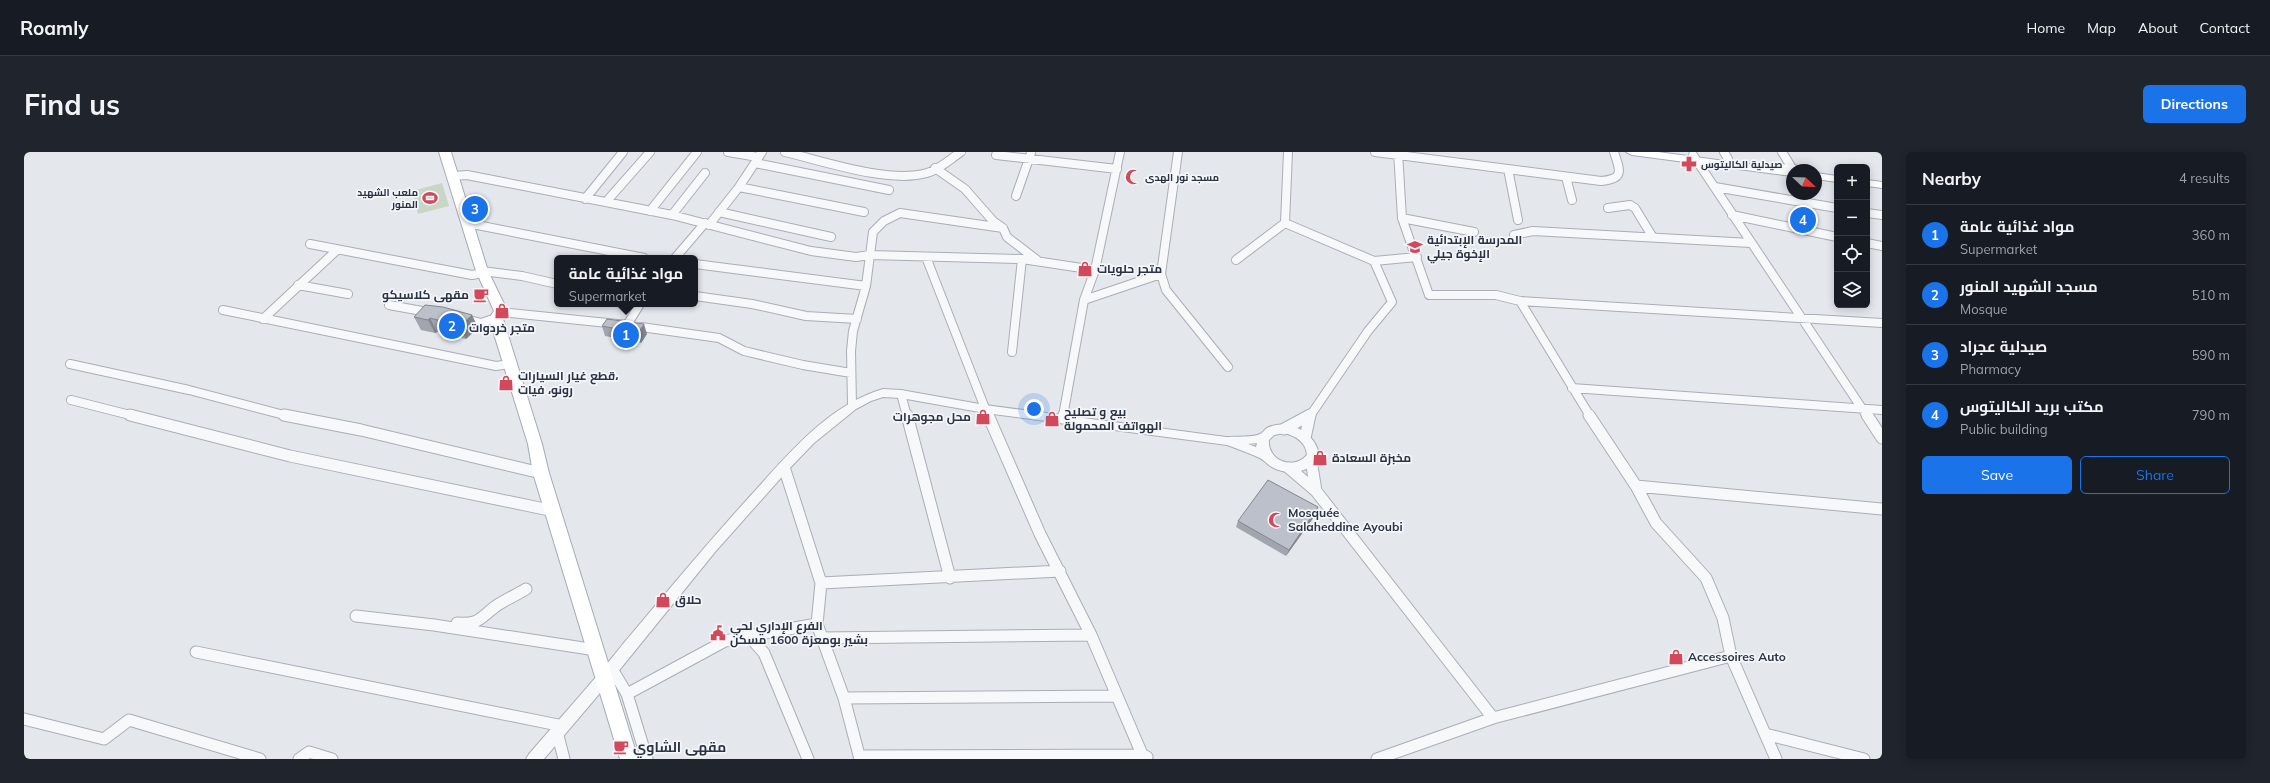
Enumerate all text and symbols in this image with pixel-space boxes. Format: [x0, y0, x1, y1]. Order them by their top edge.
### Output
text: Roamly [20, 16, 88, 40]
text: Home [2026, 19, 2065, 37]
text: Map [2087, 19, 2116, 37]
text: About [2138, 19, 2178, 37]
text: Contact [2200, 19, 2250, 37]
button: Directions [2143, 85, 2246, 123]
text: Find us [24, 87, 120, 122]
pharmacy icon: صيدلية الكاليتوس [1680, 155, 1698, 173]
place label: صيدلية الكاليتوس [1701, 158, 1783, 171]
north arrow [1786, 164, 1822, 200]
map controls [1834, 164, 1870, 308]
button: + [1834, 164, 1870, 200]
mosque icon: مسجد نور الهدى [1124, 168, 1142, 186]
text: Nearby [1922, 168, 1981, 189]
text: 4 results [2179, 170, 2230, 186]
place label: مسجد نور الهدى [1145, 171, 1219, 184]
place label: ملعب الشهيد المنور [357, 186, 418, 211]
sports icon: ملعب الشهيد المنور [421, 189, 439, 207]
pin: 3 [462, 194, 488, 224]
button: − [1834, 200, 1870, 236]
pin: 4 [1790, 205, 1816, 235]
text: مواد غذائية عامة [1960, 217, 2074, 236]
text: 1 [1931, 227, 1939, 243]
text: 360 m [2192, 227, 2230, 243]
place label: المدرسة الإبتدائية الإخوة جيلي [1427, 232, 1522, 264]
button: locate [1834, 236, 1870, 272]
school or university icon: المدرسة الإبتدائية الإخوة جيلي [1406, 238, 1424, 256]
text: Supermarket [1960, 241, 2037, 257]
popup [554, 255, 698, 307]
shop icon: متجر حلويات [1076, 260, 1094, 278]
place label: متجر حلويات [1097, 261, 1162, 277]
text: مواد غذائية عامة [569, 264, 683, 283]
button: layers [1834, 272, 1870, 308]
text: مسجد الشهيد المنور [1960, 277, 2098, 296]
cafe icon: مقهى كلاسيكو [472, 286, 490, 304]
place label: مقهى كلاسيكو [382, 287, 469, 303]
text: 2 [1931, 287, 1939, 303]
text: 510 m [2192, 287, 2230, 303]
text: Supermarket [569, 288, 646, 304]
text: Mosque [1960, 301, 2007, 317]
shop icon: متجر خردوات [493, 302, 511, 320]
pin: 2 [439, 311, 465, 341]
place label: متجر خردوات [469, 320, 535, 336]
pin: 1 [613, 320, 639, 350]
text: صيدلية عجراد [1960, 337, 2047, 356]
text: 3 [1931, 347, 1939, 363]
text: 590 m [2192, 347, 2230, 363]
text: Pharmacy [1960, 361, 2021, 377]
place label: قطع غيار السيارات، رونو، فيات [518, 368, 618, 398]
shop icon: قطع غيار السيارات، رونو، فيات [497, 374, 515, 392]
text: مكتب بريد الكاليتوس [1960, 397, 2104, 416]
your location [1024, 399, 1044, 419]
place label: بيع و تصليح الهواتف المحمولة [1064, 404, 1162, 434]
text: 4 [1931, 407, 1939, 423]
text: 790 m [2192, 407, 2230, 423]
shop icon: محل مجوهرات [974, 408, 992, 426]
place label: محل مجوهرات [893, 409, 971, 425]
shop icon: بيع و تصليح الهواتف المحمولة [1043, 410, 1061, 428]
text: Public building [1960, 421, 2048, 437]
shop icon: مخبزة السعادة [1311, 449, 1329, 467]
place label: مخبزة السعادة [1332, 450, 1411, 466]
button: Save [1922, 456, 2072, 494]
button: Share [2080, 456, 2230, 494]
place label: Mosquée Salaheddine Ayoubi [1288, 505, 1403, 534]
mosque icon: Mosquée Salaheddine Ayoubi [1267, 511, 1285, 529]
shop icon: حلاق [654, 591, 672, 609]
place label: حلاق [675, 592, 702, 608]
place label: الفرع الإداري لحي بشير بومعزة 1600 مسكن [730, 618, 868, 648]
public building icon: الفرع الإداري لحي بشير بومعزة 1600 مسكن [709, 624, 727, 642]
shop icon: Accessoires Auto [1667, 648, 1685, 666]
place label: Accessoires Auto [1688, 649, 1786, 664]
cafe icon: مقهى الشاوي [612, 738, 630, 756]
place label: مقهى الشاوي [633, 738, 726, 758]

